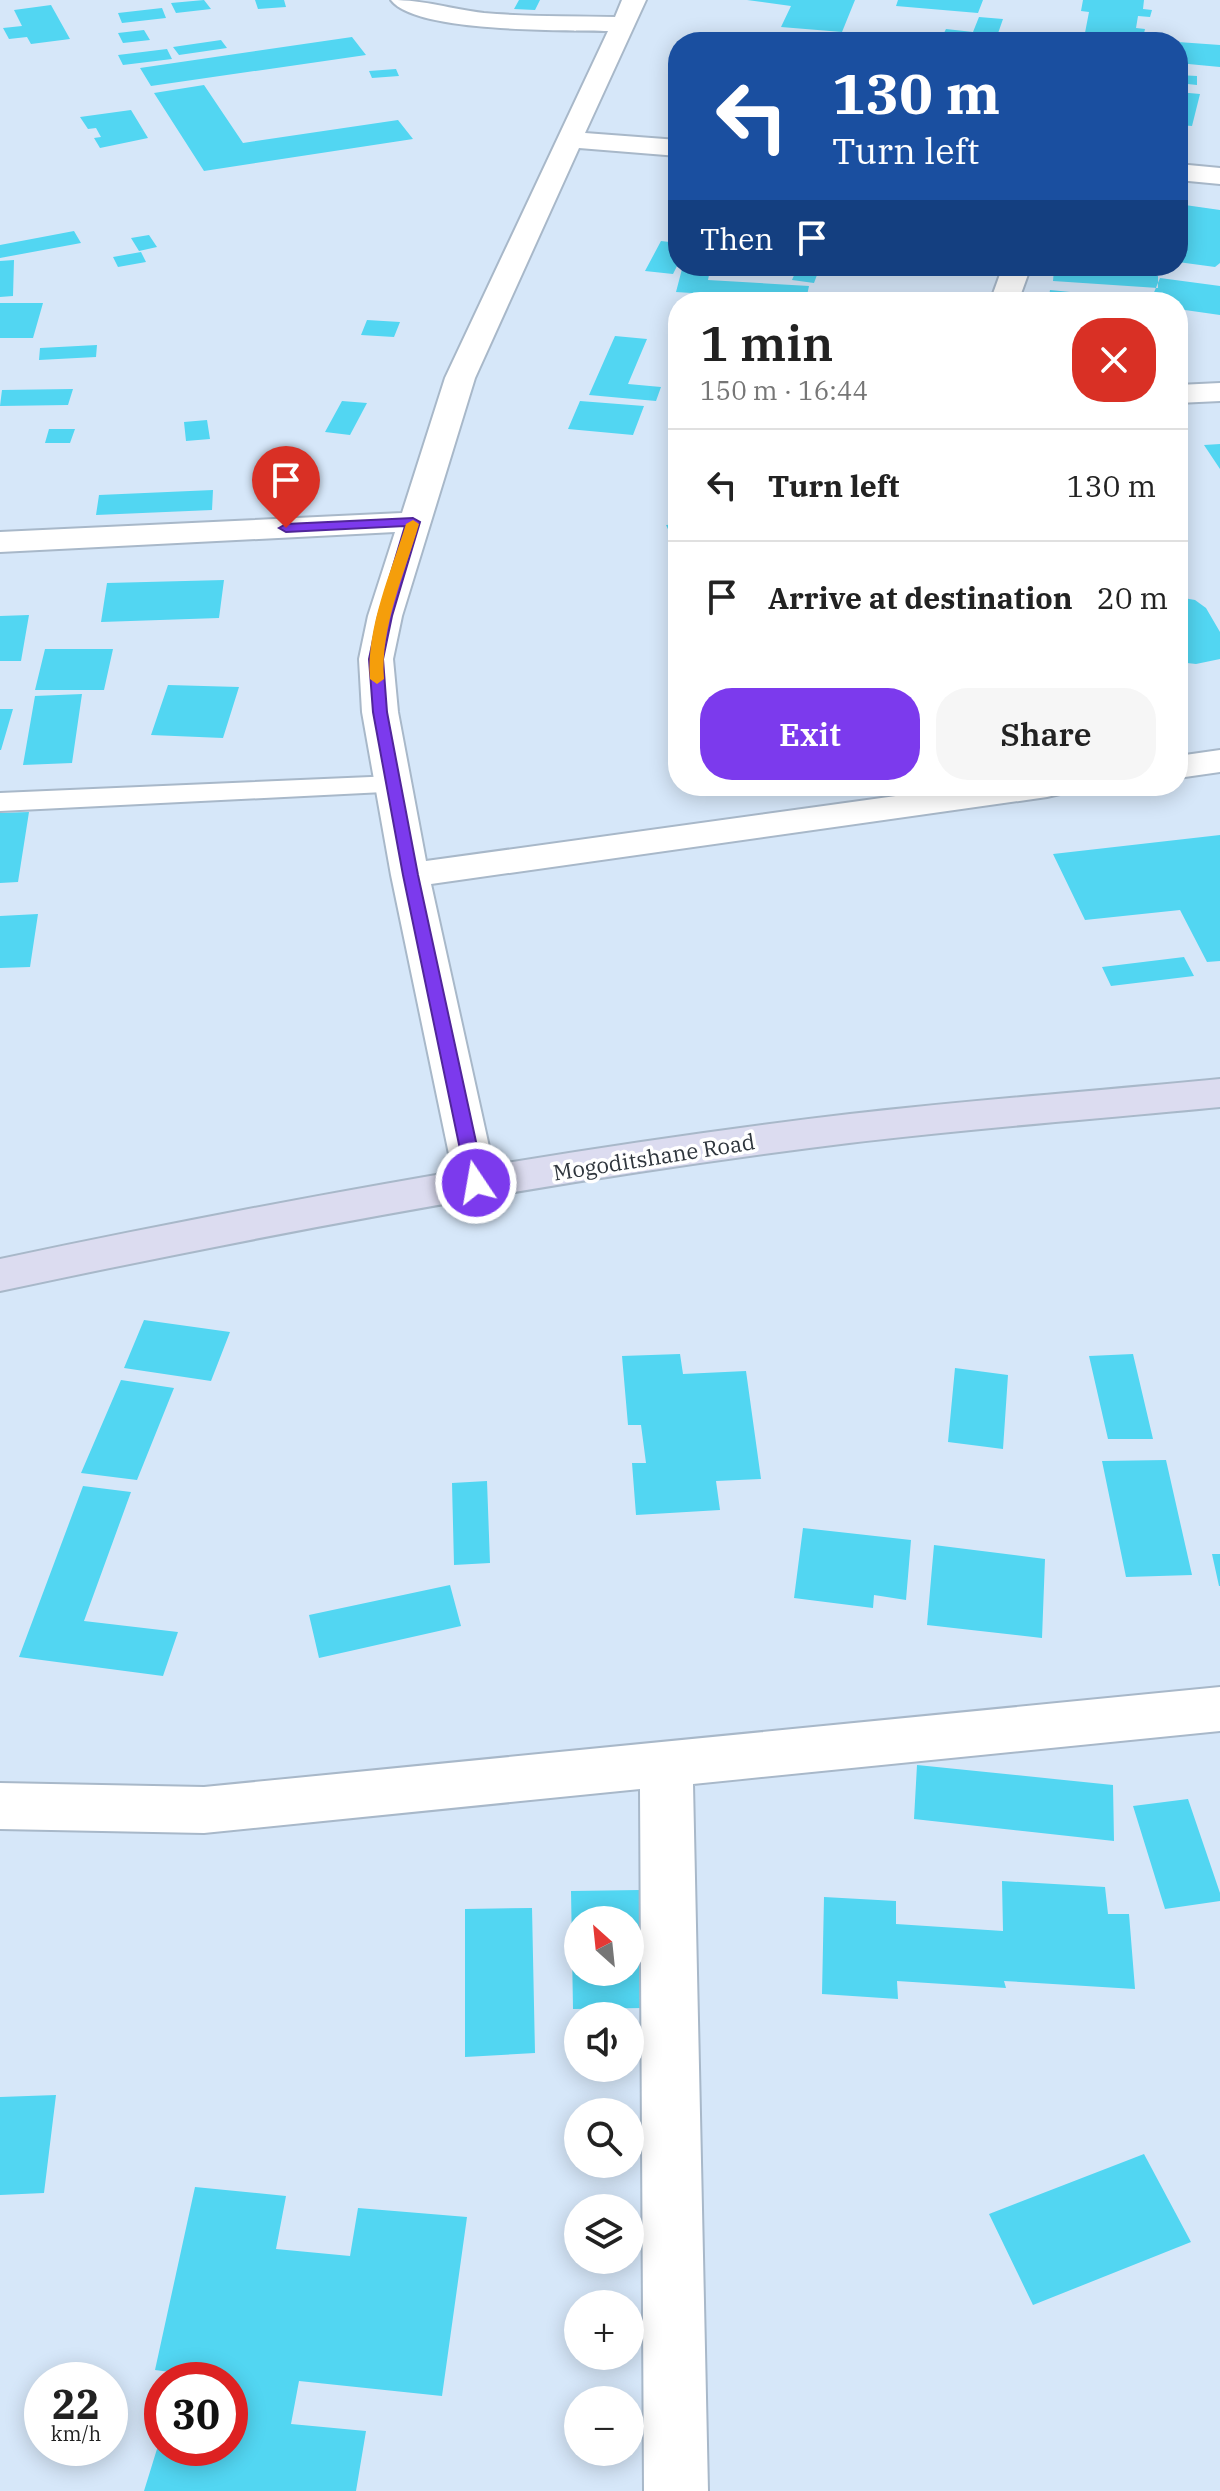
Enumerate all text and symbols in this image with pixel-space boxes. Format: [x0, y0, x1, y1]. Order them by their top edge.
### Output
text: 130 m [832, 57, 1000, 129]
icon: left [700, 64, 804, 168]
text: Turn left [832, 127, 979, 174]
icon: arrive [790, 216, 834, 260]
text: Then [700, 219, 774, 258]
text: 1 min [700, 312, 833, 374]
button: close [1072, 318, 1156, 402]
text: 150 m · 16:44 [700, 373, 868, 407]
pin [252, 446, 320, 528]
icon: arrive [264, 458, 308, 502]
icon: left [700, 463, 744, 507]
text: Turn left [768, 466, 900, 505]
text: 130 m [1066, 466, 1156, 505]
icon: arrive [700, 575, 744, 619]
text: Arrive at destination [768, 578, 1073, 617]
text: 20 m [1097, 578, 1168, 617]
button: Exit [700, 688, 920, 780]
button: Share [936, 688, 1156, 780]
street label: Mogoditshane Road [551, 1126, 757, 1187]
position arrow [434, 1141, 518, 1225]
north arrow [564, 1906, 644, 1986]
map controls [564, 1906, 644, 2466]
button: sound [564, 2002, 644, 2082]
button: search [564, 2098, 644, 2178]
button: layers [564, 2194, 644, 2274]
button: + [564, 2290, 644, 2370]
speed limit sign: 30 [144, 2362, 248, 2466]
text: 22 [52, 2378, 100, 2430]
button: − [564, 2386, 644, 2466]
text: km/h [51, 2420, 101, 2447]

